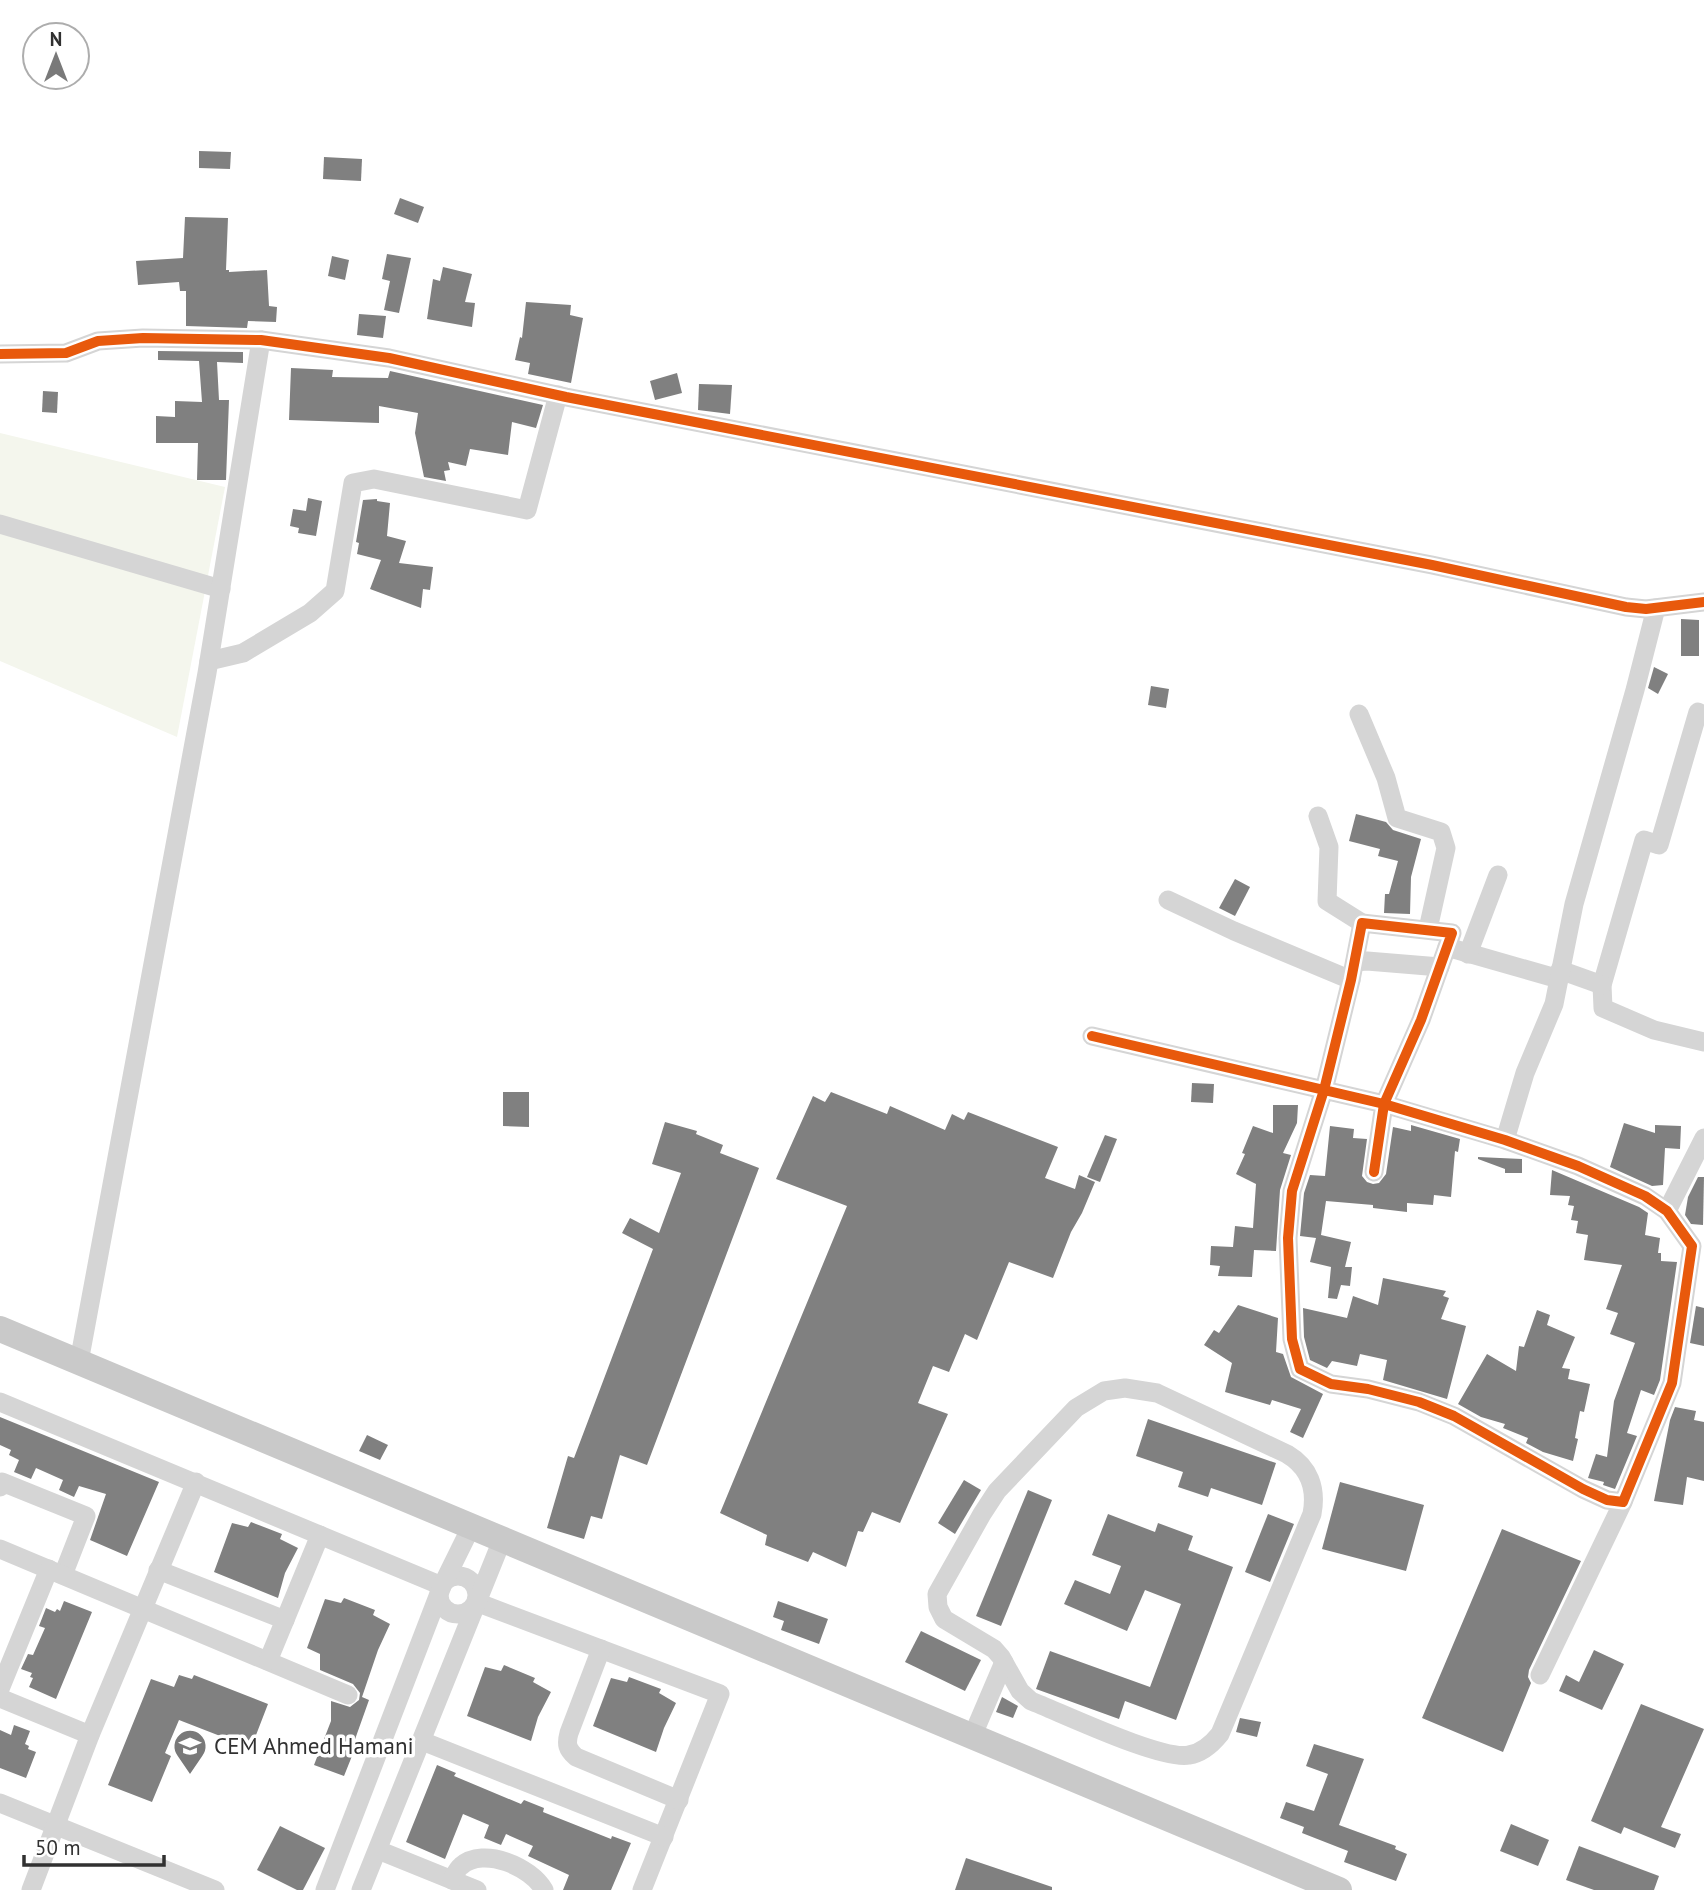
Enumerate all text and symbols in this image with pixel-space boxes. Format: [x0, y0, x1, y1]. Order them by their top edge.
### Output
north arrow [21, 21, 91, 91]
text: N [50, 27, 62, 51]
school or university icon: CEM Ahmed Hamani [171, 1727, 209, 1776]
place label: CEM Ahmed Hamani [214, 1731, 414, 1760]
scale bar [24, 1824, 164, 1868]
text: 50 m [35, 1834, 81, 1861]

